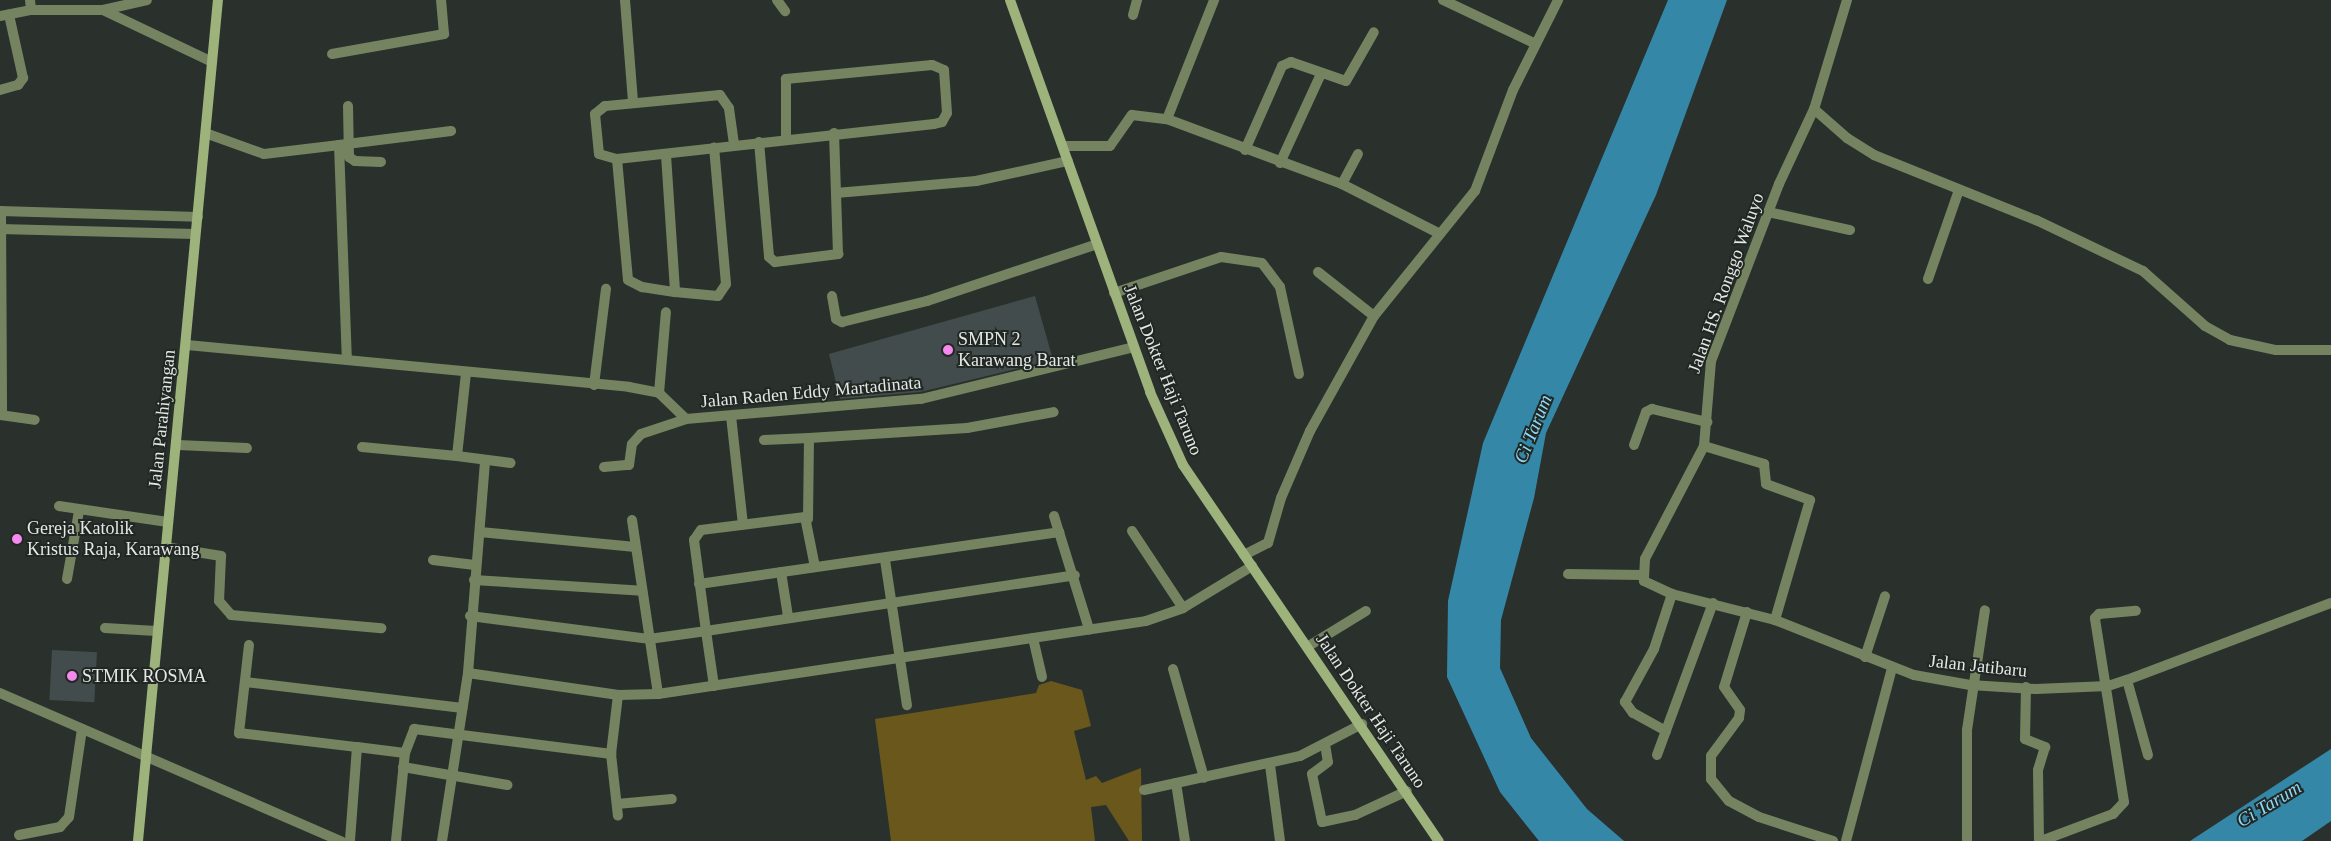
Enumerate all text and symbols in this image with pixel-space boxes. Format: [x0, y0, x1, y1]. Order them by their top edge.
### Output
street label: Jalan HS. Ronggo Waluyo [1683, 190, 1769, 376]
street label: Jalan Dokter Haji Taruno [1119, 281, 1207, 459]
place label: SMPN 2 Karawang Barat [958, 329, 1075, 372]
marker: SMPN 2 Karawang Barat [942, 344, 954, 356]
street label: Jalan Parahiyangan [144, 349, 180, 489]
street label: Jalan Raden Eddy Martadinata [700, 372, 922, 412]
water label: Ci Tarum [1509, 392, 1557, 466]
place label: Gereja Katolik Kristus Raja, Karawang [27, 518, 199, 560]
marker: Gereja Katolik Kristus Raja, Karawang [11, 533, 23, 545]
street label: Jalan Dokter Haji Taruno [1311, 629, 1431, 793]
street label: Jalan Jatibaru [1928, 650, 2028, 682]
place label: STMIK ROSMA [82, 665, 207, 687]
marker: STMIK ROSMA [66, 670, 78, 682]
water label: Ci Tarum [2232, 776, 2306, 832]

